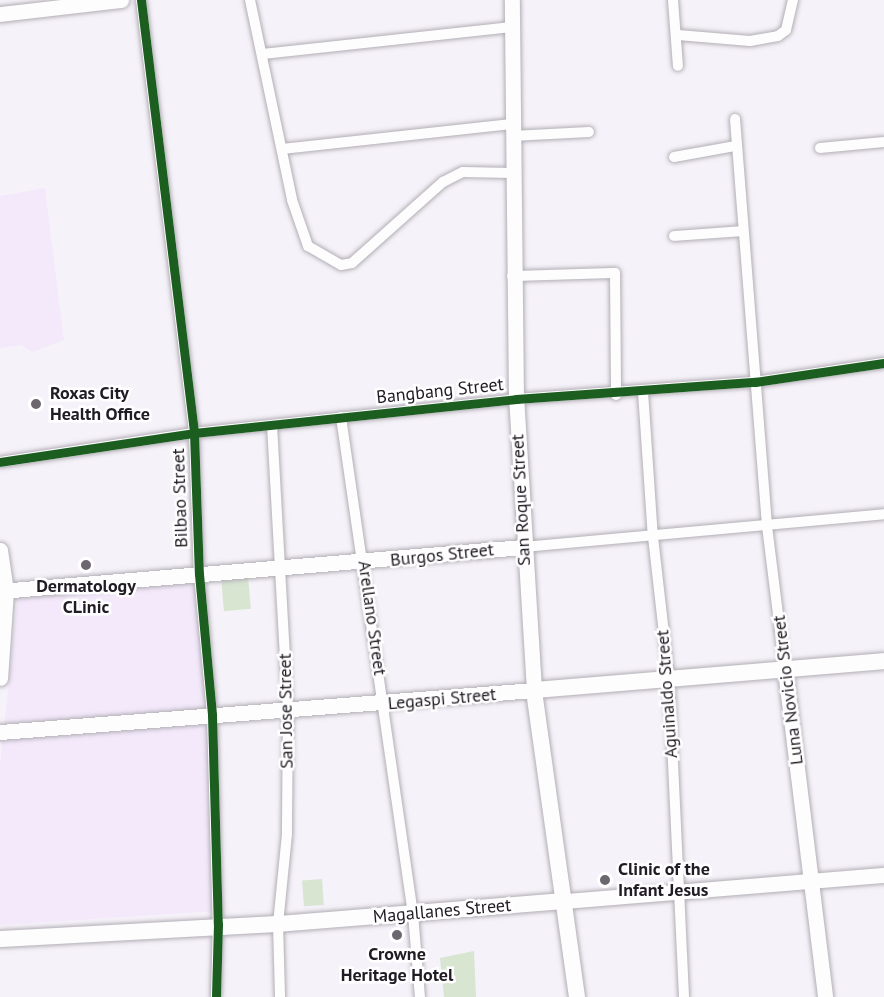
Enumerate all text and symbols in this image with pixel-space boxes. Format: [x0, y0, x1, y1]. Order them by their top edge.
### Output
street label: Bangbang Street [375, 374, 505, 408]
place label: Roxas City Health Office [50, 383, 150, 426]
marker: Roxas City Health Office [27, 395, 45, 413]
street label: San Roque Street [507, 434, 535, 566]
street label: Bilbao Street [167, 448, 193, 548]
street label: Burgos Street [389, 539, 495, 571]
marker: Dermatology CLinic [77, 556, 95, 574]
street label: Arellano Street [353, 559, 391, 677]
place label: Dermatology CLinic [36, 576, 136, 618]
street label: Luna Novicio Street [768, 614, 808, 766]
street label: Aguinaldo Street [652, 629, 682, 759]
street label: San Jose Street [274, 653, 298, 769]
street label: Legaspi Street [387, 684, 497, 714]
place label: Clinic of the Infant Jesus [618, 859, 710, 902]
marker: Clinic of the Infant Jesus [596, 871, 614, 889]
street label: Magallanes Street [372, 894, 512, 928]
marker: Crowne Heritage Hotel [390, 928, 404, 942]
place label: Crowne Heritage Hotel [341, 944, 453, 986]

